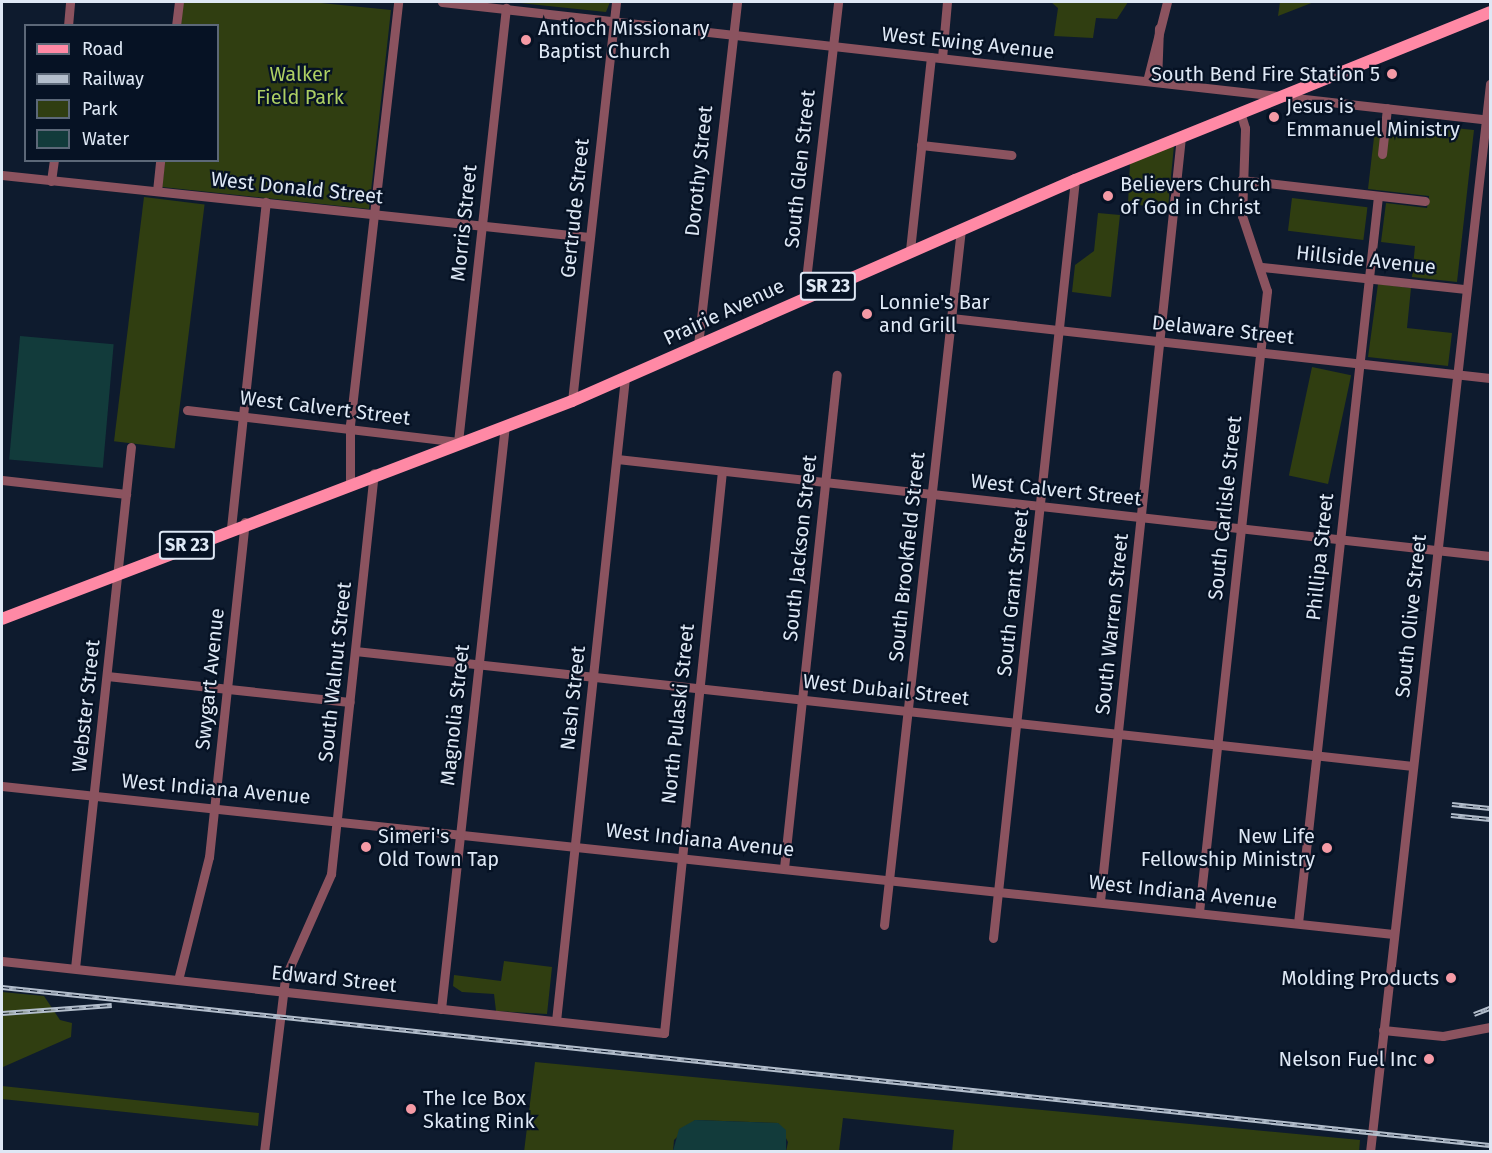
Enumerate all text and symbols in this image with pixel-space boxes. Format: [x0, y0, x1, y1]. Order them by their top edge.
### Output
place label: Antioch Missionary Baptist Church [538, 16, 709, 63]
street label: West Ewing Avenue [881, 22, 1055, 64]
legend [24, 24, 219, 162]
marker: Antioch Missionary Baptist Church [519, 33, 533, 47]
text: Road [82, 38, 124, 60]
park label: Walker Field Park [256, 62, 344, 109]
place label: South Bend Fire Station 5 [1151, 62, 1380, 86]
marker: South Bend Fire Station 5 [1385, 67, 1399, 81]
text: Railway [82, 68, 144, 90]
street label: South Glen Street [780, 89, 820, 249]
place label: Jesus is Emmanuel Ministry [1286, 94, 1460, 141]
text: Park [82, 98, 117, 120]
street label: Dorothy Street [680, 104, 718, 238]
marker: Jesus is Emmanuel Ministry [1267, 110, 1281, 124]
text: Water [82, 128, 129, 150]
street label: Gertrude Street [556, 137, 594, 279]
street label: Morris Street [446, 163, 482, 283]
street label: West Donald Street [210, 167, 384, 209]
place label: Believers Church of God in Christ [1120, 172, 1271, 219]
marker: Believers Church of God in Christ [1101, 189, 1115, 203]
street label: Hillside Avenue [1295, 241, 1437, 279]
road number: SR 23 [800, 271, 856, 301]
street label: Prairie Avenue [660, 274, 788, 350]
place label: Lonnie's Bar and Grill [879, 290, 989, 337]
marker: Lonnie's Bar and Grill [860, 307, 874, 321]
street label: Delaware Street [1151, 311, 1295, 349]
street label: West Calvert Street [238, 386, 412, 430]
street label: South Carlisle Street [1203, 415, 1247, 601]
street label: South Brookfield Street [884, 451, 930, 663]
street label: South Jackson Street [778, 454, 822, 642]
street label: West Calvert Street [969, 469, 1143, 511]
street label: Phillipa Street [1301, 492, 1339, 622]
street label: South Grant Street [992, 508, 1034, 678]
road number: SR 23 [158, 530, 216, 560]
street label: South Warren Street [1091, 532, 1133, 716]
street label: South Olive Street [1390, 533, 1432, 699]
street label: South Walnut Street [314, 581, 356, 763]
street label: Swygart Avenue [191, 607, 229, 751]
street label: North Pulaski Street [657, 623, 699, 805]
street label: Webster Street [67, 638, 105, 774]
street label: Magnolia Street [436, 643, 474, 787]
street label: Nash Street [556, 645, 590, 751]
street label: West Dubail Street [802, 669, 970, 711]
street label: West Indiana Avenue [121, 769, 311, 809]
street label: West Indiana Avenue [605, 818, 795, 862]
place label: Simeri's Old Town Tap [378, 824, 499, 871]
place label: New Life Fellowship Ministry [1141, 825, 1315, 872]
marker: Simeri's Old Town Tap [359, 840, 373, 854]
marker: New Life Fellowship Ministry [1320, 841, 1334, 855]
street label: West Indiana Avenue [1088, 870, 1278, 914]
street label: Edward Street [270, 960, 398, 998]
place label: Molding Products [1281, 966, 1439, 990]
marker: Molding Products [1444, 971, 1458, 985]
place label: Nelson Fuel Inc [1279, 1047, 1417, 1071]
marker: Nelson Fuel Inc [1422, 1052, 1436, 1066]
place label: The Ice Box Skating Rink [423, 1086, 535, 1133]
marker: The Ice Box Skating Rink [404, 1102, 418, 1116]

